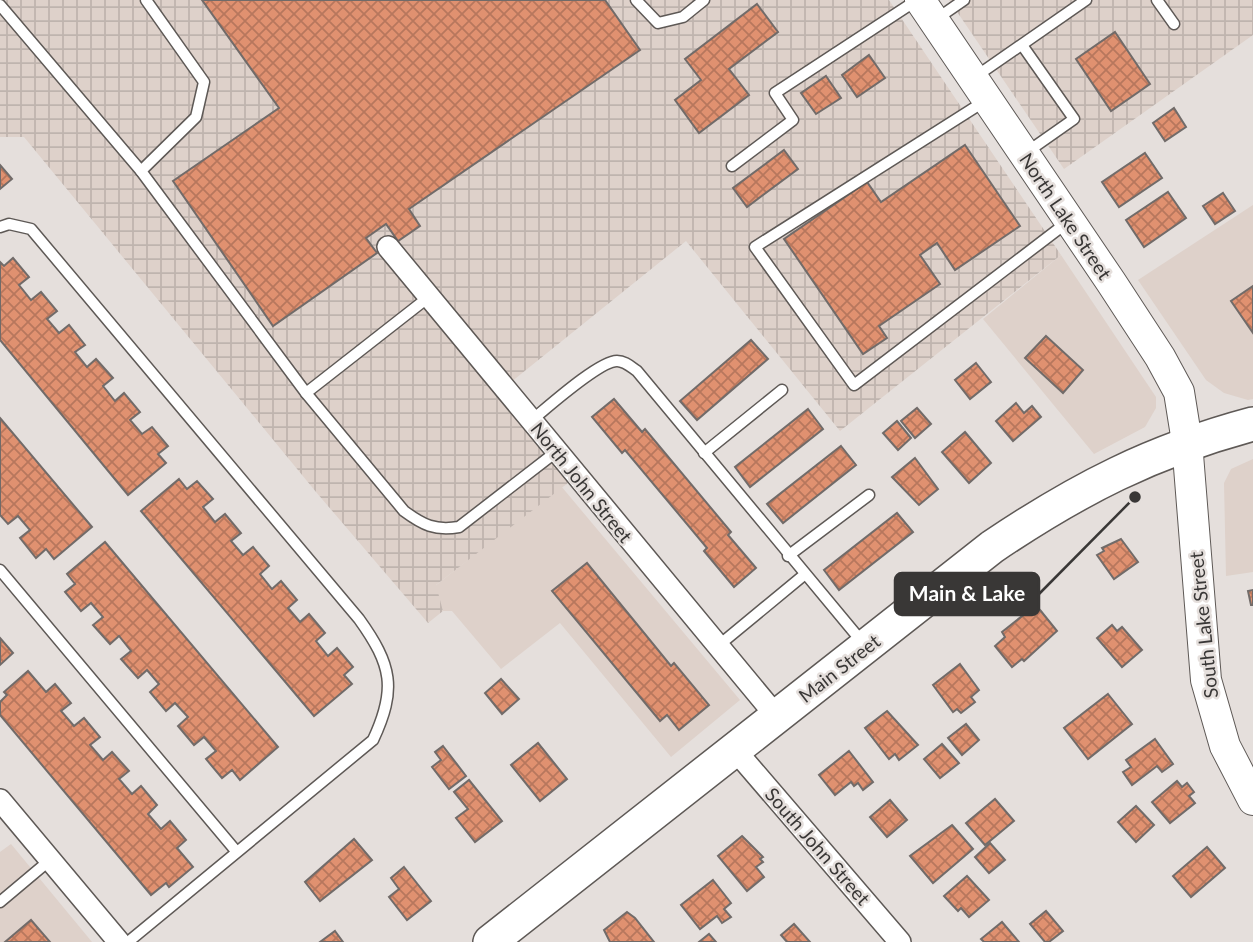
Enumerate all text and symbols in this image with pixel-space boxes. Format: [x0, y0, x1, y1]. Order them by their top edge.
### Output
street label: North Lake Street [1015, 148, 1117, 284]
street label: North John Street [526, 417, 638, 547]
street label: South Lake Street [1184, 550, 1222, 699]
callout: Main & Lake [895, 573, 1039, 615]
text: Main & Lake [909, 580, 1025, 605]
street label: Main Street [794, 629, 884, 707]
street label: South John Street [761, 783, 875, 909]

